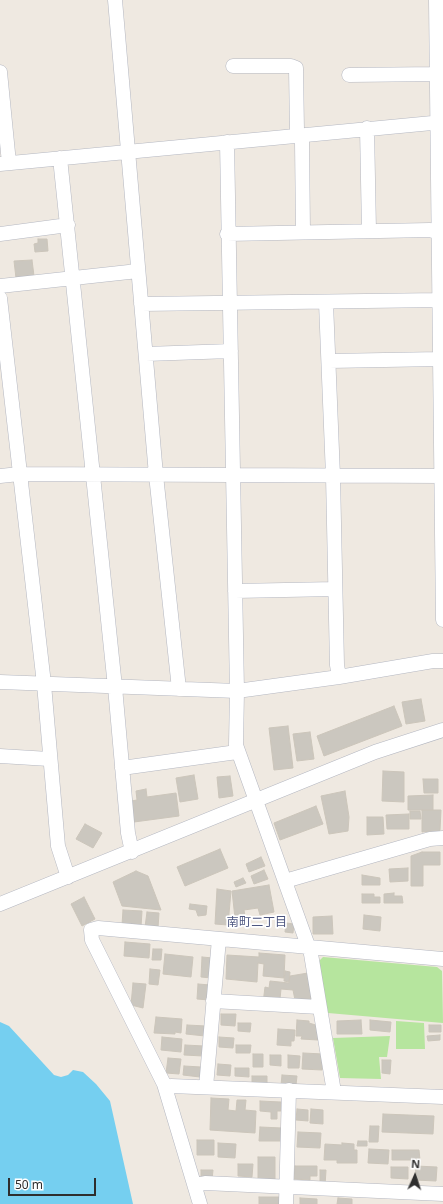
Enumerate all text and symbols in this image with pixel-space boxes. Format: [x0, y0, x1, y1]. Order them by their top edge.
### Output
district label: 南町二丁目 [227, 916, 287, 930]
north arrow [395, 1156, 435, 1196]
text: N [411, 1156, 421, 1171]
scale bar [10, 1170, 98, 1196]
text: 50 m [15, 1176, 43, 1193]

